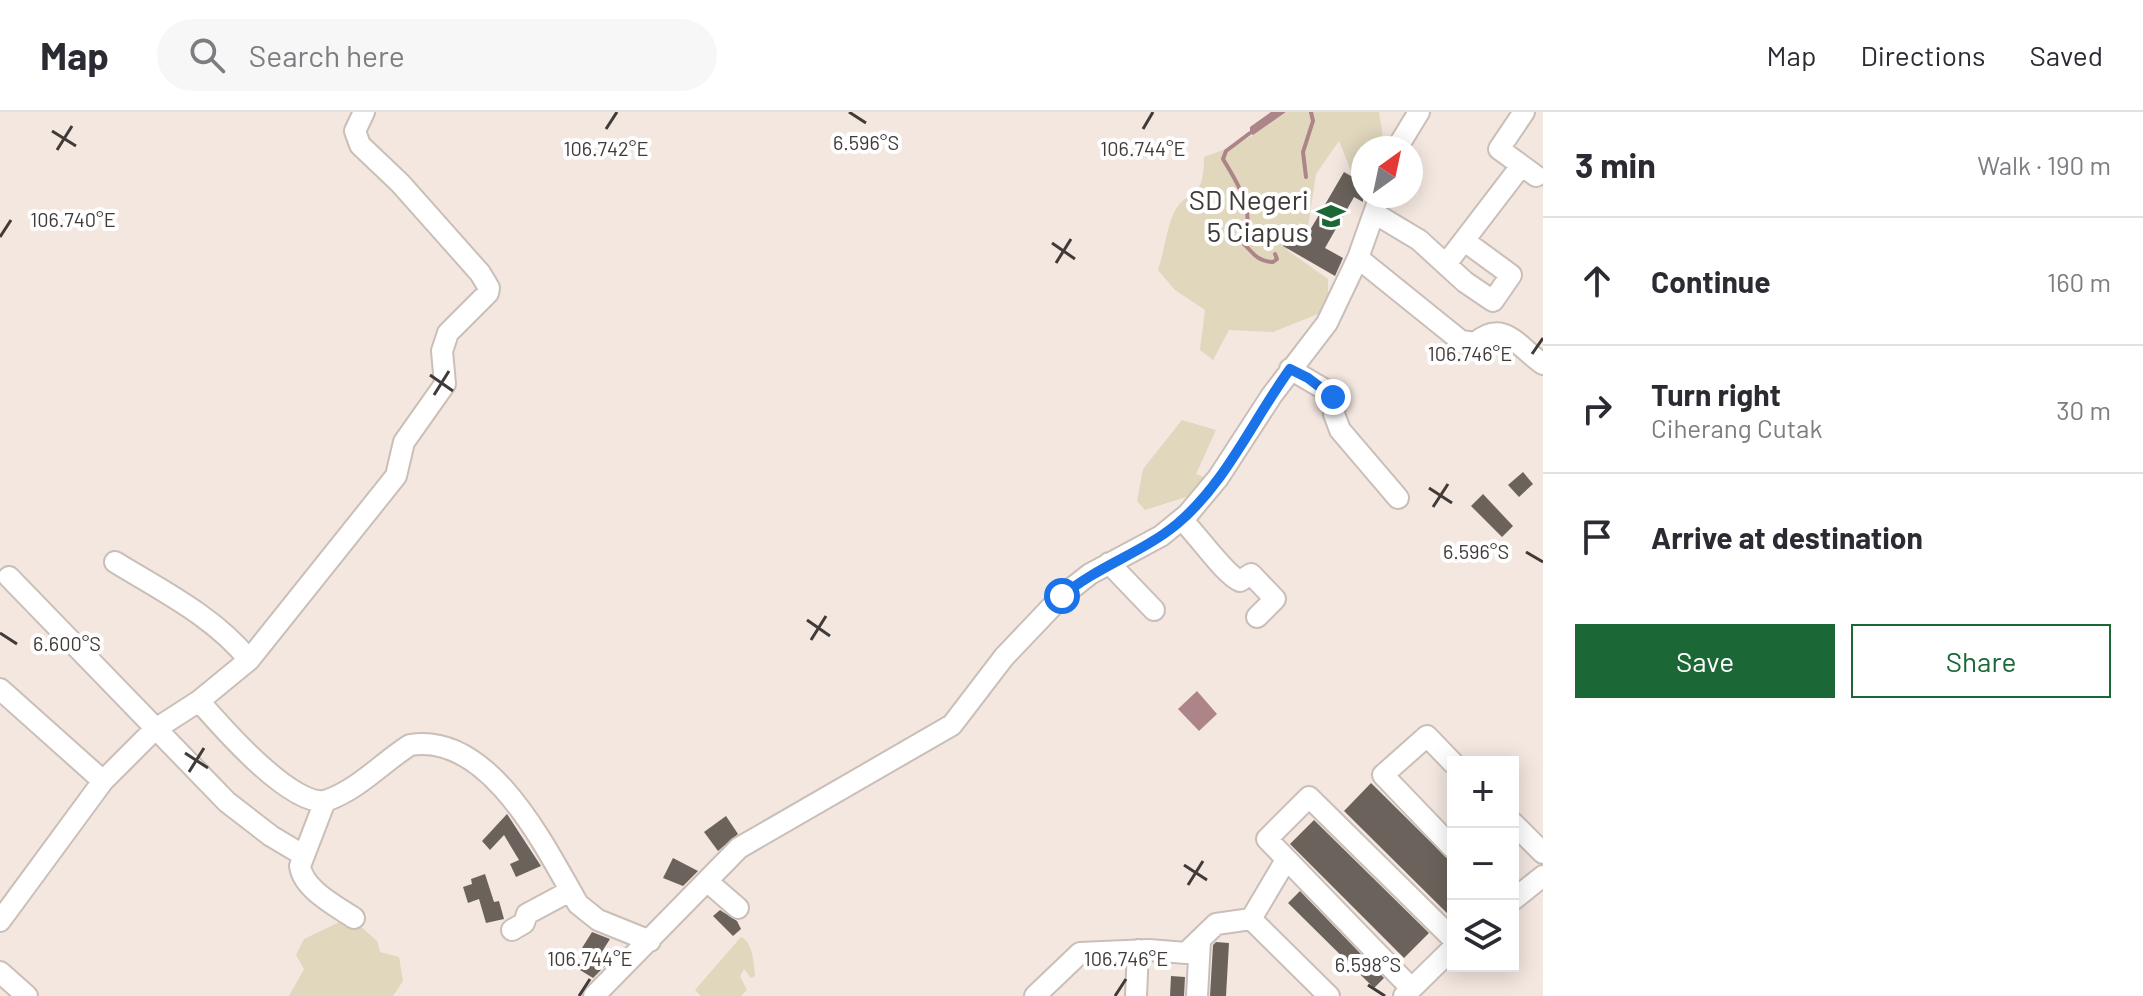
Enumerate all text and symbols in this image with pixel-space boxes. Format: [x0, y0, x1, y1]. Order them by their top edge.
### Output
search box [157, 19, 717, 91]
text: Map [40, 32, 109, 78]
icon: search [185, 33, 229, 77]
text: Search here [249, 37, 405, 73]
text: Map [1767, 38, 1816, 72]
text: Directions [1860, 38, 1986, 72]
text: Saved [2030, 38, 2103, 72]
text: 6.596°S [833, 130, 899, 154]
text: 106.742°E [563, 136, 649, 160]
text: 106.744°E [1100, 136, 1186, 160]
north arrow [1351, 136, 1423, 208]
text: 3 min [1575, 144, 1656, 185]
text: Walk · 190 m [1977, 149, 2111, 180]
place label: SD Negeri 5 Ciapus [1189, 182, 1309, 248]
school or university icon: SD Negeri 5 Ciapus [1316, 201, 1346, 231]
text: 106.740°E [30, 207, 116, 231]
icon: ahead [1575, 259, 1619, 303]
text: Continue [1651, 263, 1771, 299]
text: 160 m [2047, 266, 2111, 297]
text: 106.746°E [1428, 341, 1512, 365]
text: Turn right [1651, 376, 1781, 412]
route end [1315, 379, 1351, 415]
icon: right [1575, 387, 1619, 431]
text: 30 m [2056, 394, 2111, 425]
text: Ciherang Cutak [1651, 412, 1822, 443]
icon: arrive [1575, 515, 1619, 559]
text: Arrive at destination [1651, 519, 1923, 555]
text: 6.596°S [1443, 539, 1509, 563]
route start [1044, 578, 1080, 614]
button: Save [1575, 624, 1835, 698]
button: Share [1851, 624, 2111, 698]
text: 6.600°S [33, 631, 101, 655]
map controls [1447, 756, 1519, 972]
button: + [1447, 756, 1519, 828]
button: − [1447, 828, 1519, 900]
button: layers [1447, 900, 1519, 972]
text: 106.744°E [547, 946, 633, 970]
text: 106.746°E [1084, 946, 1168, 970]
text: 6.598°S [1335, 952, 1401, 976]

